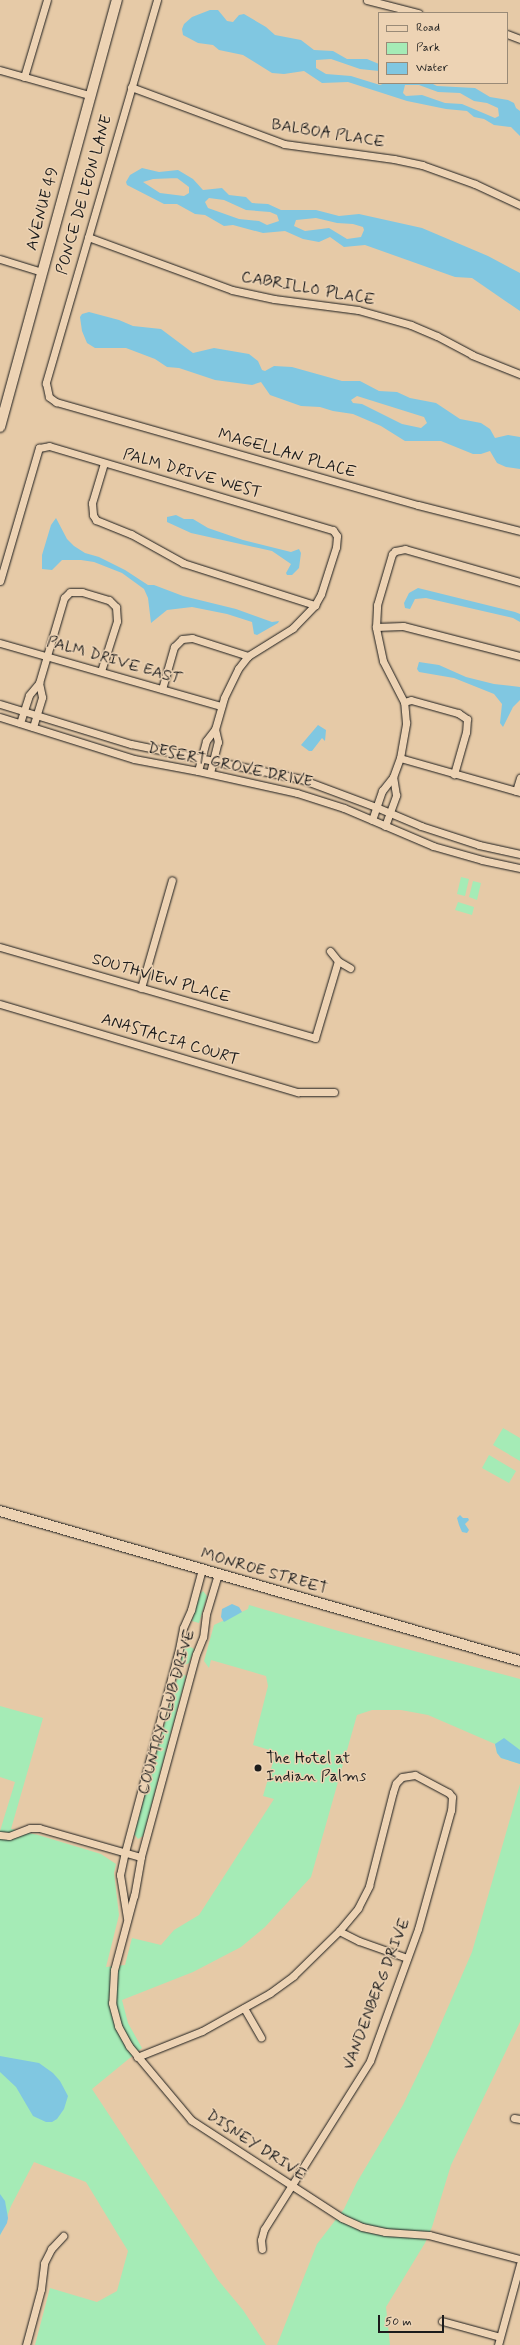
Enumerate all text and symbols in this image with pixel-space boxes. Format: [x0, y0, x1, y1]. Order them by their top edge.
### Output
legend [378, 12, 508, 84]
text: Road [416, 20, 440, 36]
text: Park [416, 40, 440, 56]
text: Water [416, 60, 448, 76]
street label: PONCE DE LEON LANE [52, 111, 118, 279]
street label: BALBOA PLACE [270, 116, 386, 152]
street label: AVENUE 49 [23, 165, 63, 253]
street label: CABRILLO PLACE [240, 268, 376, 310]
street label: MAGELLAN PLACE [216, 425, 358, 483]
street label: PALM DRIVE WEST [121, 445, 263, 503]
street label: PALM DRIVE EAST [44, 633, 184, 689]
street label: DESERT GROVE DRIVE [143, 739, 317, 793]
street label: SOUTHVIEW PLACE [90, 950, 232, 1008]
street label: ANASTACIA COURT [98, 1010, 242, 1070]
street label: MONROE STREET [198, 1545, 330, 1599]
street label: COUNTRY CLUB DRIVE [134, 1626, 200, 1798]
place label: The Hotel at Indian Palms [266, 1749, 366, 1787]
marker: The Hotel at Indian Palms [253, 1763, 263, 1773]
street label: VANDENBERG DRIVE [339, 1915, 415, 2073]
street label: DISNEY DRIVE [202, 2106, 310, 2186]
scale bar [380, 2307, 446, 2333]
text: 50 m [385, 2314, 412, 2330]

